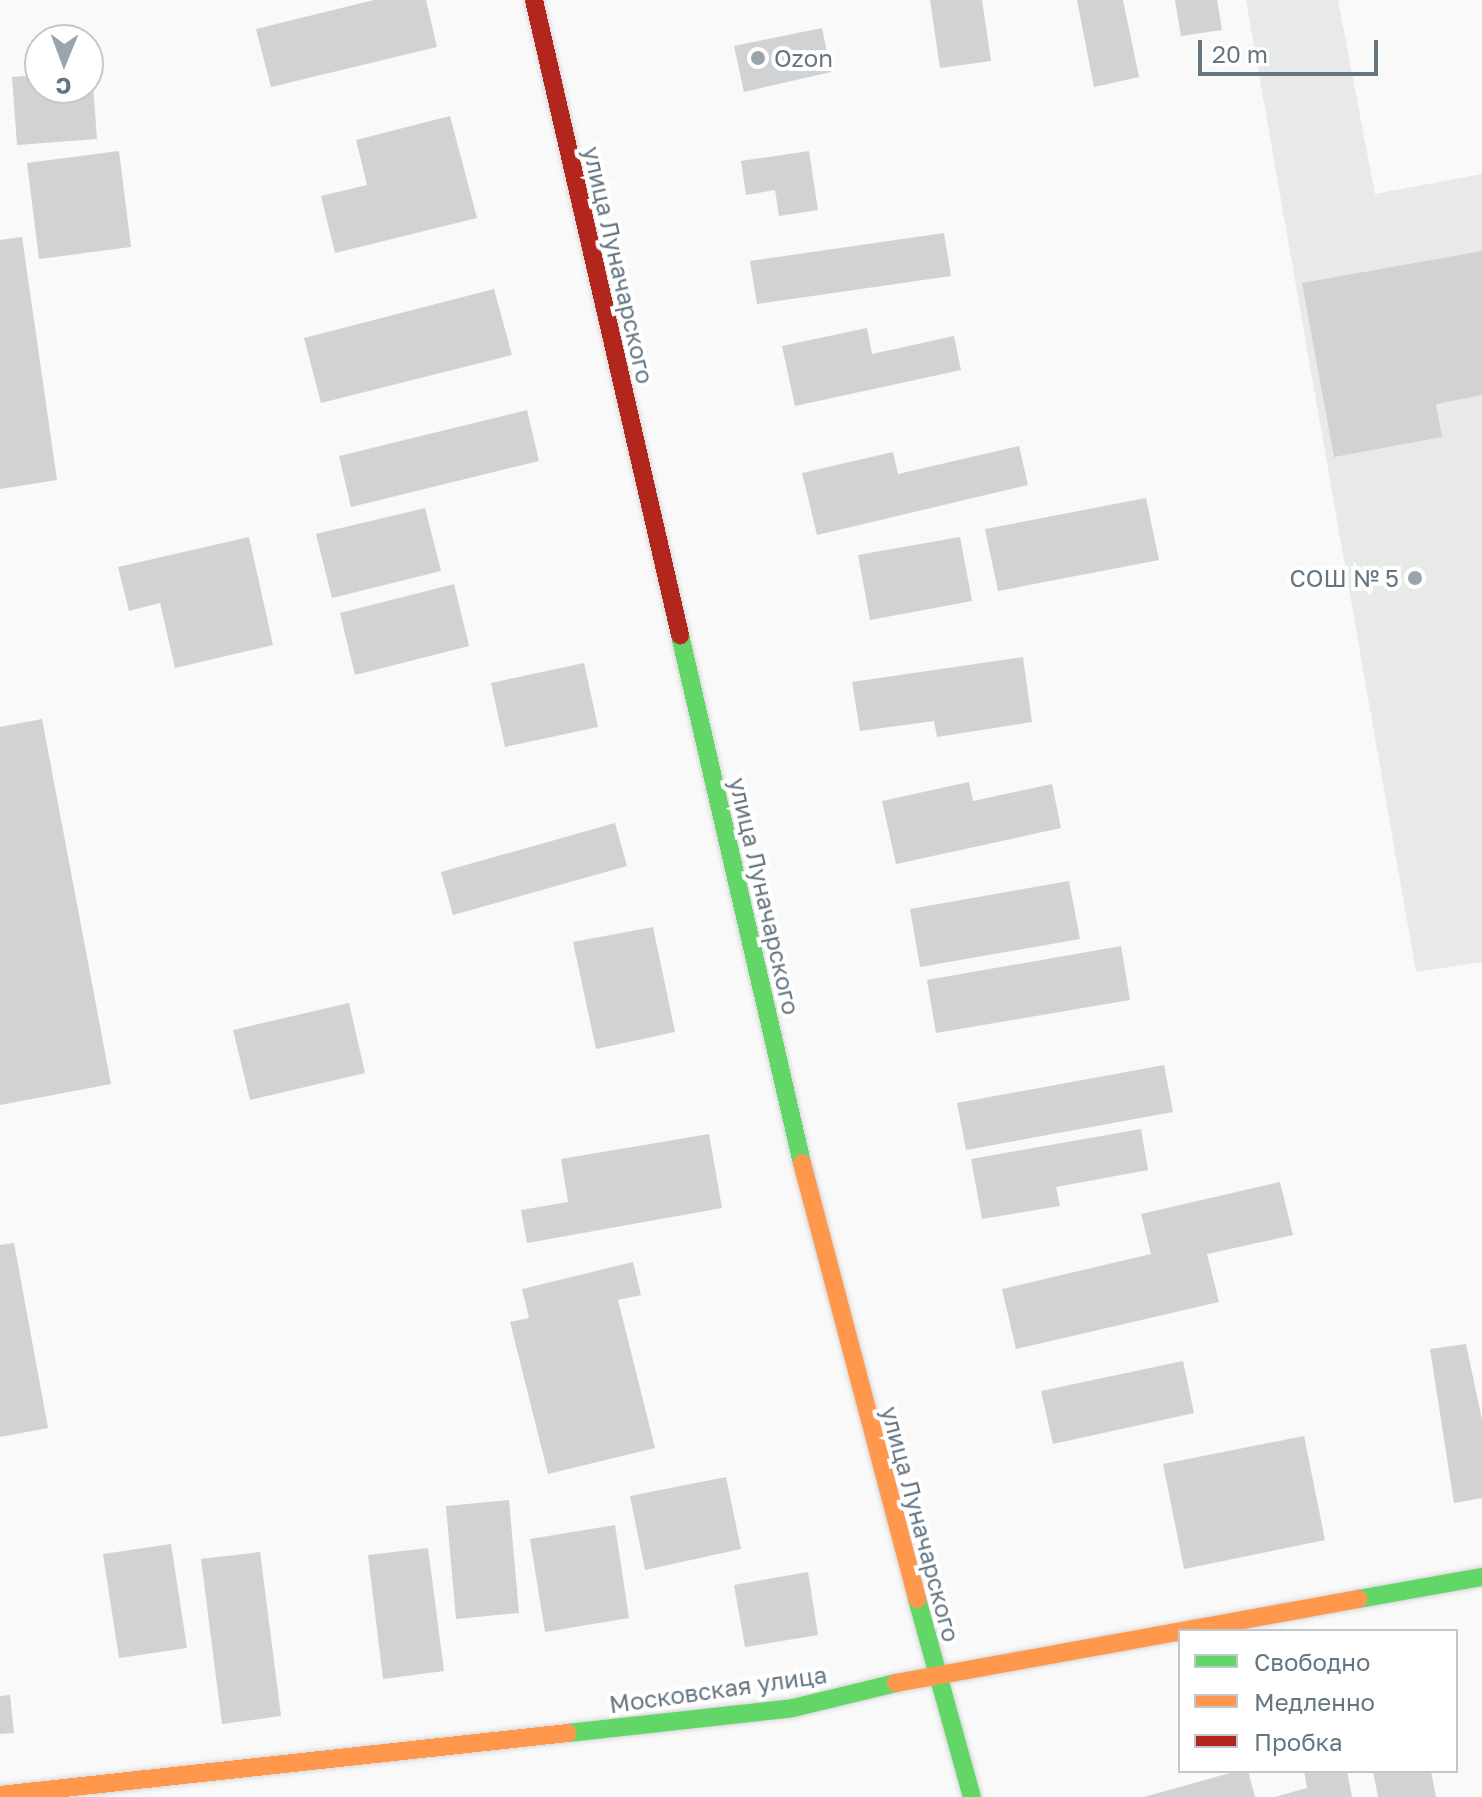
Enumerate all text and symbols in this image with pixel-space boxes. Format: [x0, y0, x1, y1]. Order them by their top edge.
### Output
north arrow [24, 24, 104, 104]
scale bar [1202, 24, 1382, 74]
text: 20 m [1212, 39, 1268, 68]
place label: Ozon [774, 44, 833, 72]
marker: Ozon [749, 49, 767, 67]
text: С [56, 73, 72, 100]
street label: улица Луначарского [578, 143, 660, 387]
place label: СОШ № 5 [1289, 564, 1399, 592]
marker: СОШ № 5 [1406, 569, 1424, 587]
street label: улица Луначарского [724, 774, 806, 1018]
street label: улица Луначарского [876, 1403, 966, 1645]
legend [1178, 1629, 1458, 1773]
text: Свободно [1254, 1647, 1370, 1676]
street label: Московская улица [607, 1659, 829, 1719]
text: Медленно [1254, 1687, 1375, 1716]
text: Пробка [1254, 1727, 1343, 1756]

